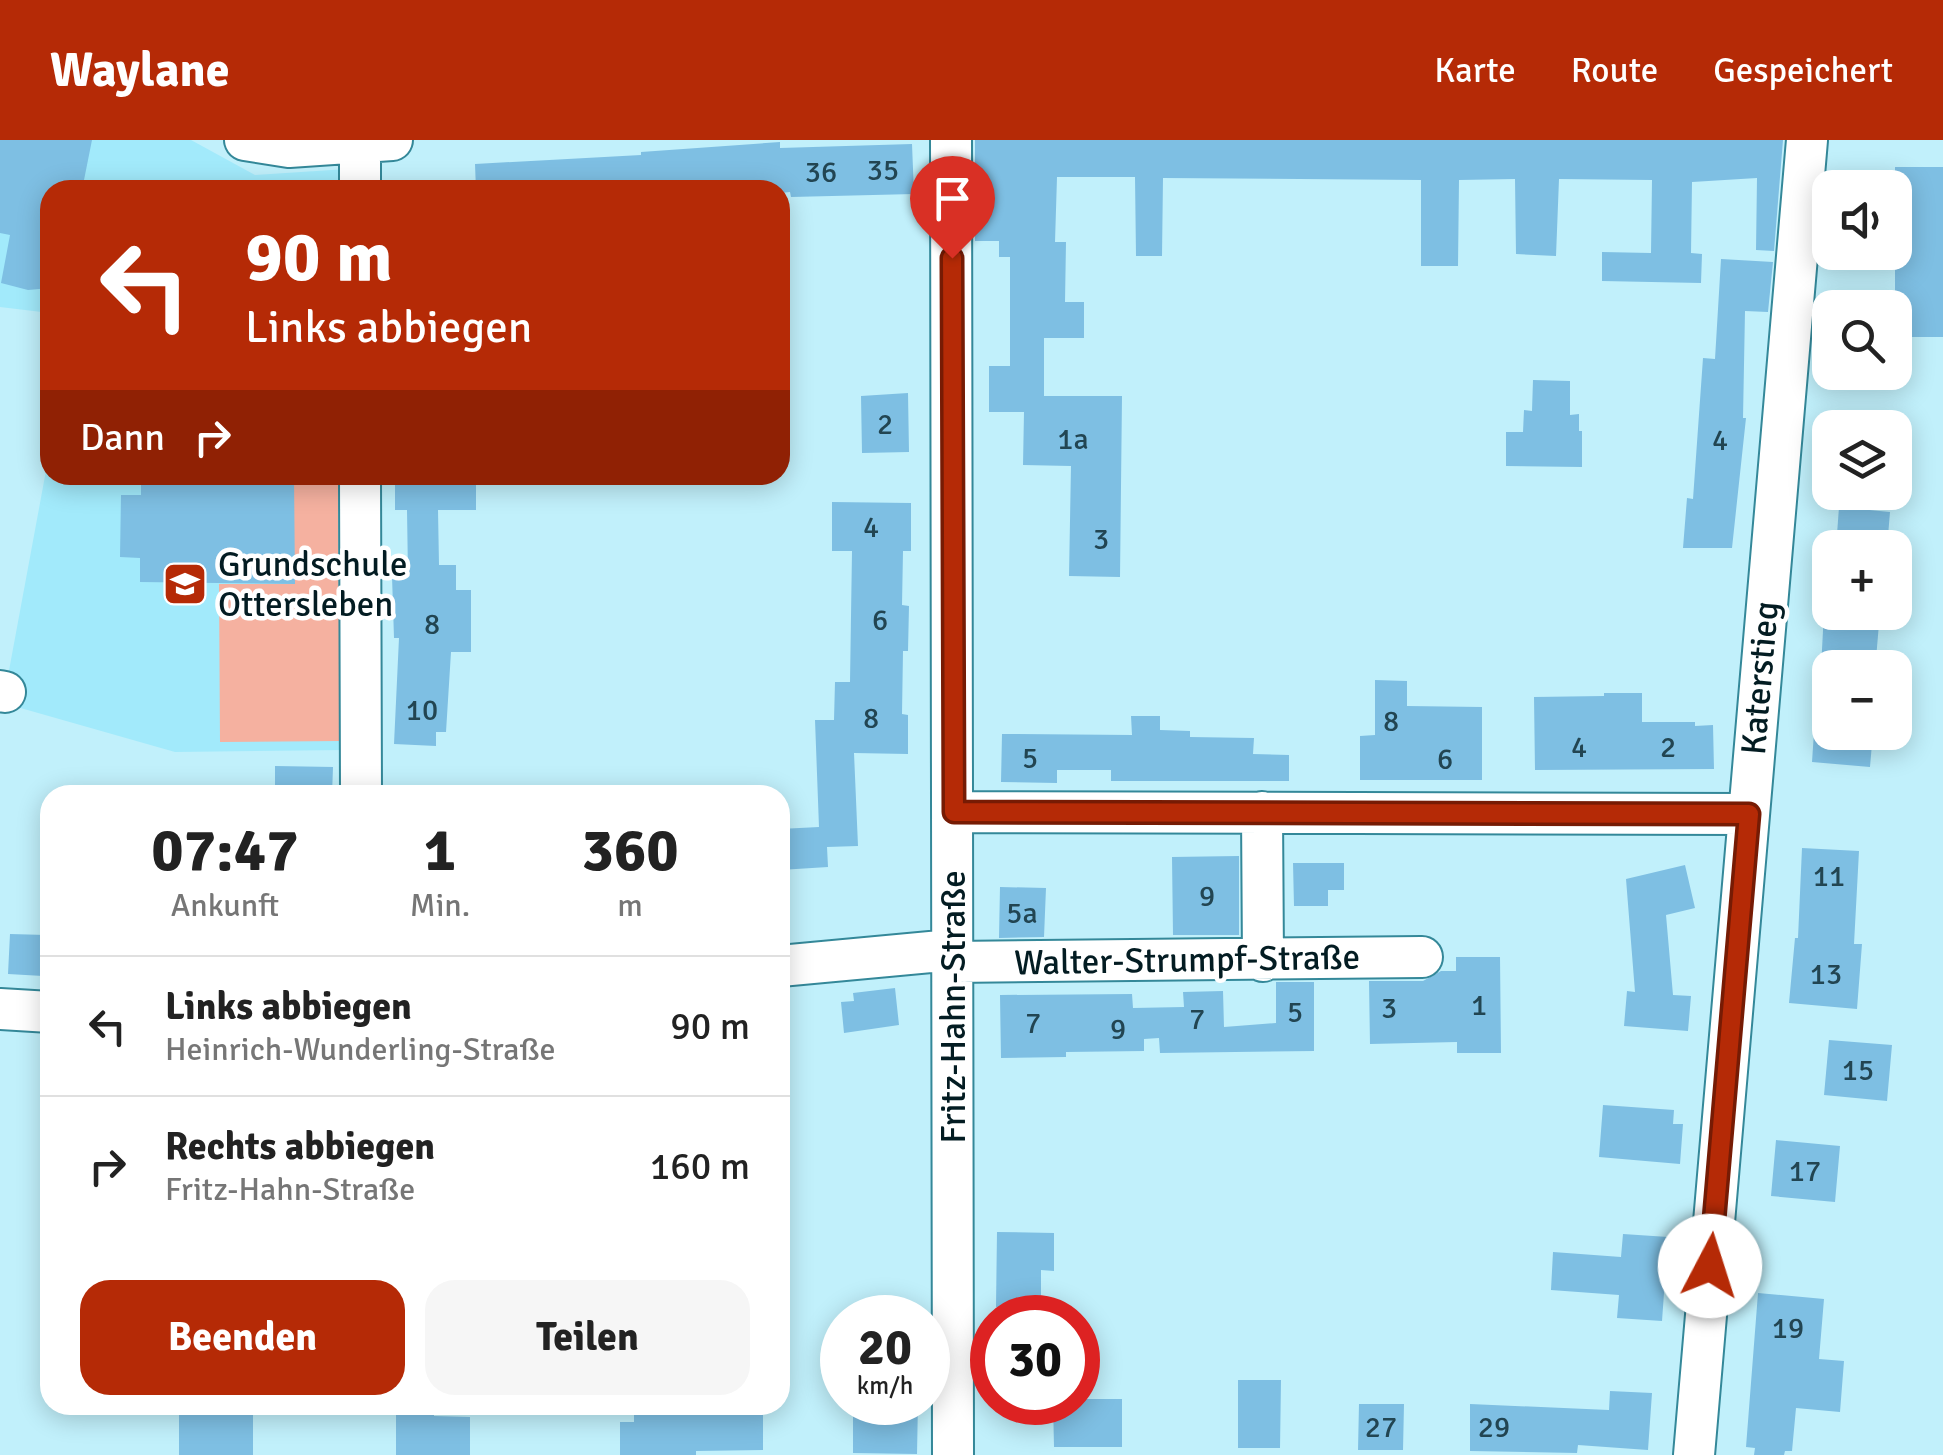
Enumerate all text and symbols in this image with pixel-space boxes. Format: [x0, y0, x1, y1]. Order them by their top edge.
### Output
text: Waylane [50, 41, 230, 100]
text: Karte [1434, 49, 1516, 92]
text: Route [1571, 49, 1658, 92]
text: Gespeichert [1713, 49, 1893, 92]
house number: 35 [867, 152, 899, 189]
house number: 36 [805, 154, 837, 191]
pin [910, 156, 995, 259]
map controls [1812, 170, 1912, 750]
button: sound [1812, 170, 1912, 270]
icon: arrive [925, 171, 980, 226]
text: 90 m [245, 214, 393, 300]
icon: left [80, 220, 210, 350]
button: search [1812, 290, 1912, 390]
text: Links abbiegen [245, 300, 532, 355]
house number: 2 [877, 406, 893, 443]
icon: right [185, 410, 240, 465]
button: layers [1812, 410, 1912, 510]
text: Dann [80, 414, 165, 461]
house number: 1a [1057, 421, 1089, 458]
house number: 4 [1712, 422, 1728, 459]
house number: 4 [863, 509, 879, 546]
house number: 3 [1093, 521, 1109, 558]
button: + [1812, 530, 1912, 630]
place label: Grundschule Ottersleben [218, 543, 408, 626]
school or university icon: Grundschule Ottersleben [162, 561, 208, 607]
street label: Katerstieg [1732, 599, 1788, 757]
house number: 6 [872, 602, 888, 639]
house number: 8 [424, 606, 440, 643]
button: − [1812, 650, 1912, 750]
house number: 10 [406, 692, 438, 729]
house number: 8 [863, 700, 879, 737]
house number: 8 [1383, 703, 1399, 740]
house number: 4 [1571, 729, 1587, 766]
house number: 2 [1660, 729, 1676, 766]
house number: 5 [1022, 740, 1038, 777]
house number: 6 [1437, 741, 1453, 778]
text: 07:47 [151, 814, 299, 888]
text: 1 [424, 814, 456, 888]
text: 360 [582, 814, 679, 888]
house number: 11 [1813, 858, 1845, 895]
street label: Fritz-Hahn-Straße [932, 870, 975, 1144]
house number: 9 [1199, 878, 1215, 915]
text: Ankunft [171, 886, 279, 925]
text: Min. [410, 886, 470, 925]
text: m [617, 886, 643, 925]
house number: 5a [1006, 895, 1038, 932]
street label: Walter-Strumpf-Straße [1014, 935, 1360, 985]
house number: 13 [1810, 956, 1842, 993]
text: Links abbiegen [165, 983, 412, 1030]
house number: 1 [1471, 987, 1487, 1024]
house number: 3 [1381, 990, 1397, 1027]
house number: 5 [1287, 994, 1303, 1031]
icon: left [80, 999, 135, 1054]
house number: 7 [1189, 1001, 1205, 1038]
text: 90 m [670, 1003, 750, 1050]
house number: 7 [1025, 1005, 1041, 1042]
house number: 9 [1110, 1011, 1126, 1048]
text: Heinrich-Wunderling-Straße [165, 1030, 556, 1069]
house number: 15 [1842, 1052, 1874, 1089]
text: Rechts abbiegen [165, 1123, 435, 1170]
icon: right [80, 1139, 135, 1194]
text: 160 m [650, 1143, 750, 1190]
house number: 17 [1789, 1153, 1821, 1190]
text: Fritz-Hahn-Straße [165, 1170, 415, 1209]
position arrow [1658, 1214, 1762, 1318]
button: Beenden [80, 1280, 405, 1395]
button: Teilen [425, 1280, 750, 1395]
speed limit sign: 30 [970, 1295, 1100, 1425]
house number: 19 [1772, 1310, 1804, 1347]
text: 20 [858, 1317, 912, 1379]
text: km/h [857, 1370, 913, 1401]
house number: 27 [1365, 1409, 1397, 1446]
house number: 29 [1478, 1409, 1510, 1446]

